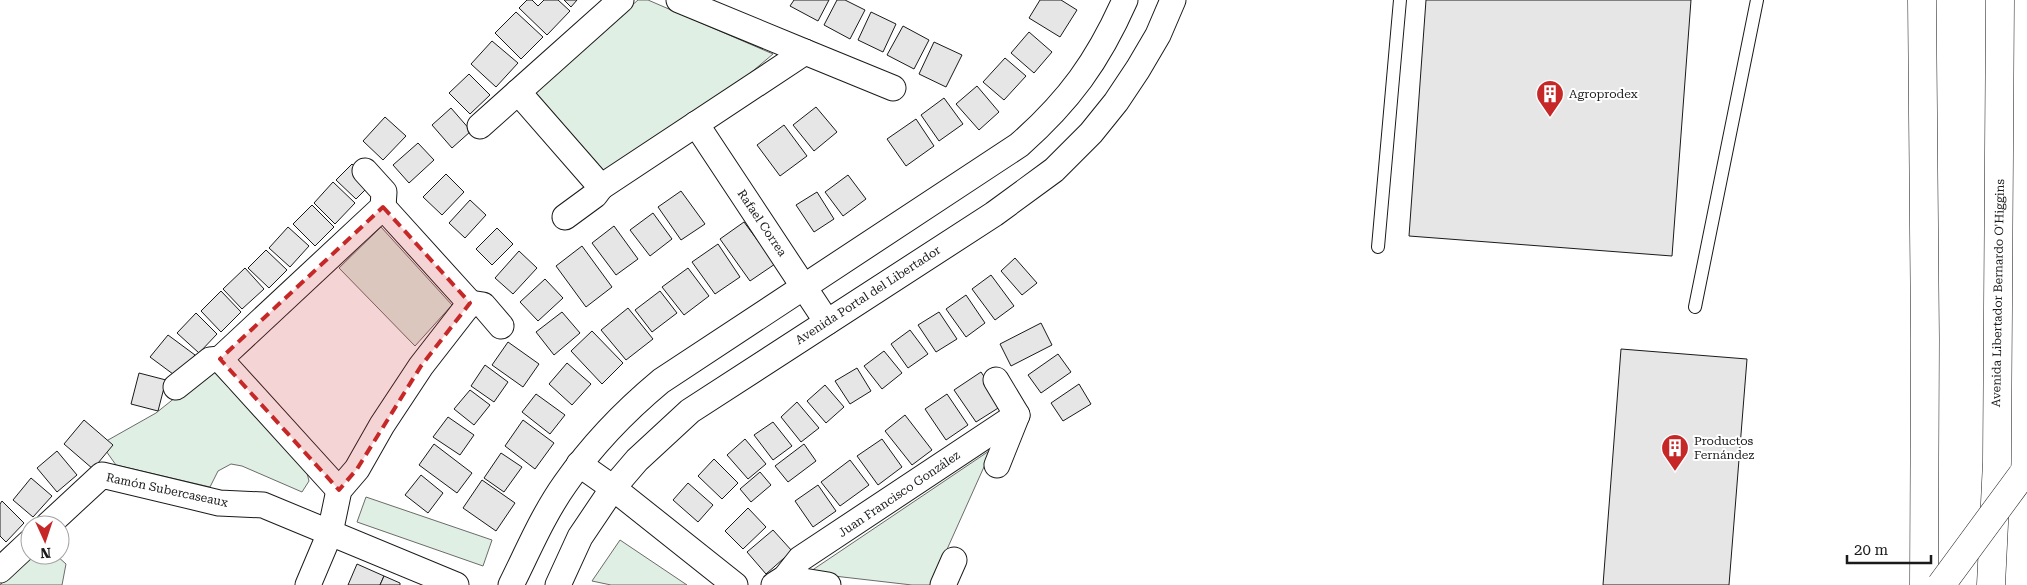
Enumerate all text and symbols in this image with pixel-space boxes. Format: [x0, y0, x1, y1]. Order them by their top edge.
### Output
building icon: Agroprodex [1535, 79, 1565, 118]
place label: Agroprodex [1569, 87, 1638, 101]
street label: Avenida Libertador Bernardo O'Higgins [1989, 178, 2007, 407]
street label: Rafael Correa [734, 187, 790, 260]
street label: Avenida Portal del Libertador [793, 243, 943, 347]
building icon: Productos Fernández [1660, 433, 1690, 472]
place label: Productos Fernández [1694, 434, 1754, 462]
street label: Juan Francisco González [836, 448, 963, 540]
street label: Ramón Subercaseaux [105, 470, 229, 510]
north arrow [20, 515, 70, 565]
scale bar [1847, 532, 1931, 564]
text: 20 m [1854, 541, 1889, 559]
text: N [40, 545, 51, 561]

